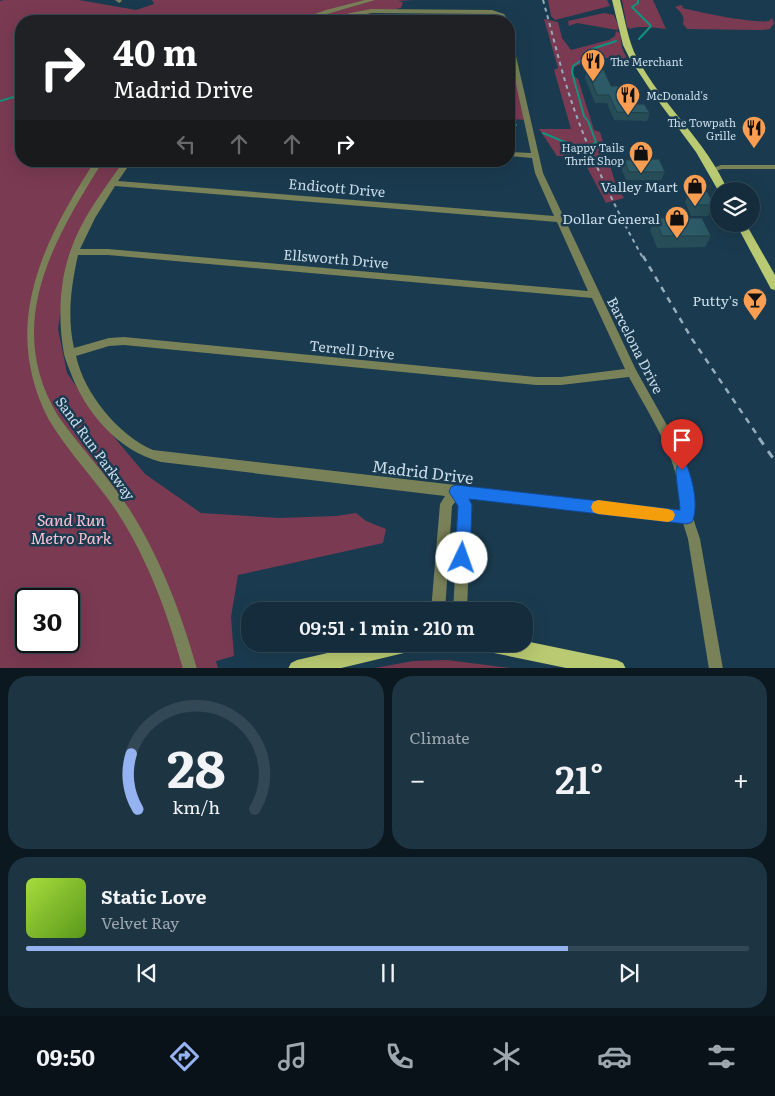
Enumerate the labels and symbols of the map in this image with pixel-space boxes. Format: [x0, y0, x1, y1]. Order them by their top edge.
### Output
restaurant icon: The Merchant [580, 48, 606, 82]
place label: The Merchant [610, 53, 683, 69]
restaurant icon: McDonald's [615, 82, 641, 116]
place label: McDonald's [646, 87, 708, 103]
place label: The Towpath Grille [667, 114, 736, 143]
restaurant icon: The Towpath Grille [741, 115, 767, 149]
place label: Happy Tails Thrift Shop [562, 139, 624, 168]
shop icon: Happy Tails Thrift Shop [628, 140, 654, 174]
street label: Endicott Drive [288, 173, 386, 201]
shop icon: Valley Mart [682, 173, 708, 207]
place label: Valley Mart [600, 176, 678, 196]
shop icon: Dollar General [664, 205, 690, 239]
place label: Dollar General [562, 208, 660, 228]
street label: Ellsworth Drive [283, 243, 389, 273]
bar icon: Putty's [742, 287, 768, 321]
place label: Putty's [693, 290, 738, 310]
street label: Barcelona Drive [603, 293, 669, 397]
street label: Terrell Drive [308, 335, 396, 363]
street label: Sand Run Parkway [51, 392, 141, 505]
pin [661, 419, 703, 470]
street label: Madrid Drive [371, 453, 475, 489]
park label: Sand Run Metro Park [30, 507, 112, 549]
position arrow [435, 531, 487, 583]
speed limit sign: 30 [15, 588, 80, 653]

